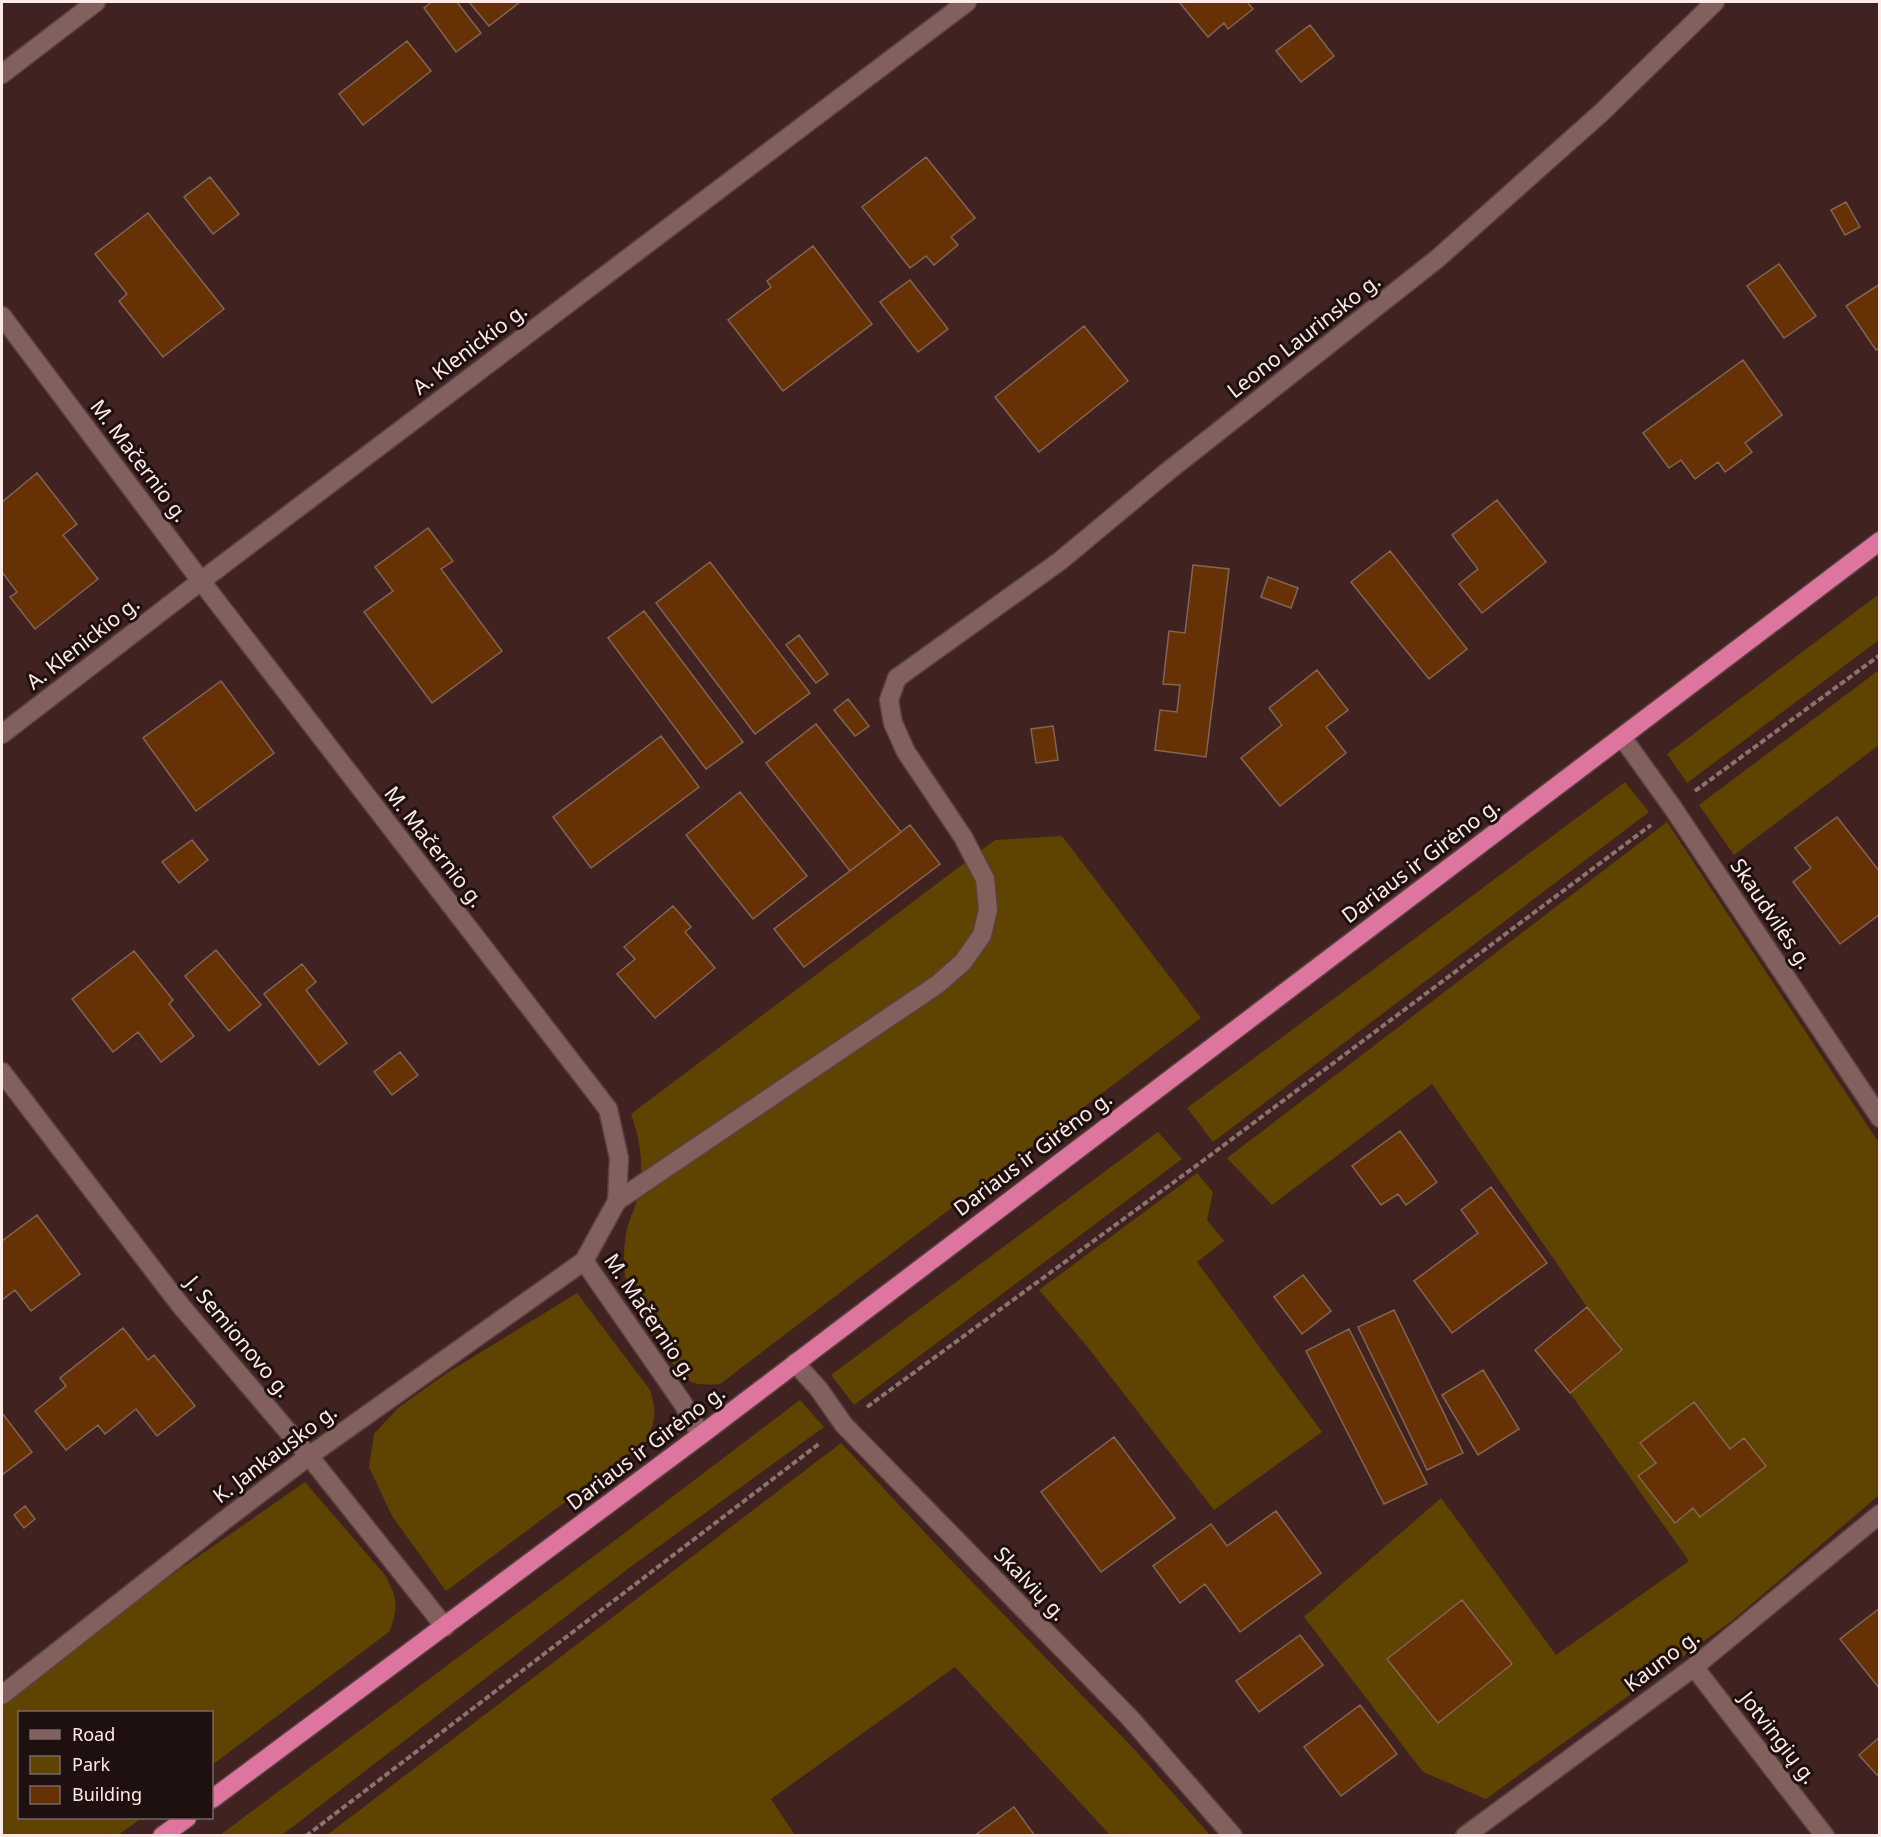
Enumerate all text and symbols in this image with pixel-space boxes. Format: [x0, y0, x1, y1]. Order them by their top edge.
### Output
street label: Leono Laurinsko g. [1221, 266, 1386, 404]
street label: A. Klenickio g. [406, 296, 532, 400]
street label: M. Mačernio g. [84, 393, 195, 527]
street label: A. Klenickio g. [20, 589, 145, 695]
street label: M. Mačernio g. [379, 780, 491, 913]
street label: Dariaus ir Girėno g. [1335, 791, 1505, 929]
street label: Skaudvilės g. [1724, 853, 1819, 974]
street label: Dariaus ir Girėno g. [947, 1084, 1117, 1222]
street label: M. Mačernio g. [598, 1248, 703, 1385]
street label: J. Semionovo g. [178, 1268, 298, 1403]
street label: Dariaus ir Girėno g. [560, 1378, 730, 1516]
street label: K. Jankausko g. [207, 1397, 342, 1509]
street label: Skalvių g. [988, 1540, 1073, 1626]
street label: Kauno g. [1618, 1623, 1705, 1698]
street label: Jotvingių g. [1733, 1684, 1824, 1790]
legend [18, 1711, 213, 1819]
text: Road [72, 1722, 115, 1746]
text: Park [72, 1752, 110, 1776]
text: Building [72, 1782, 142, 1806]

